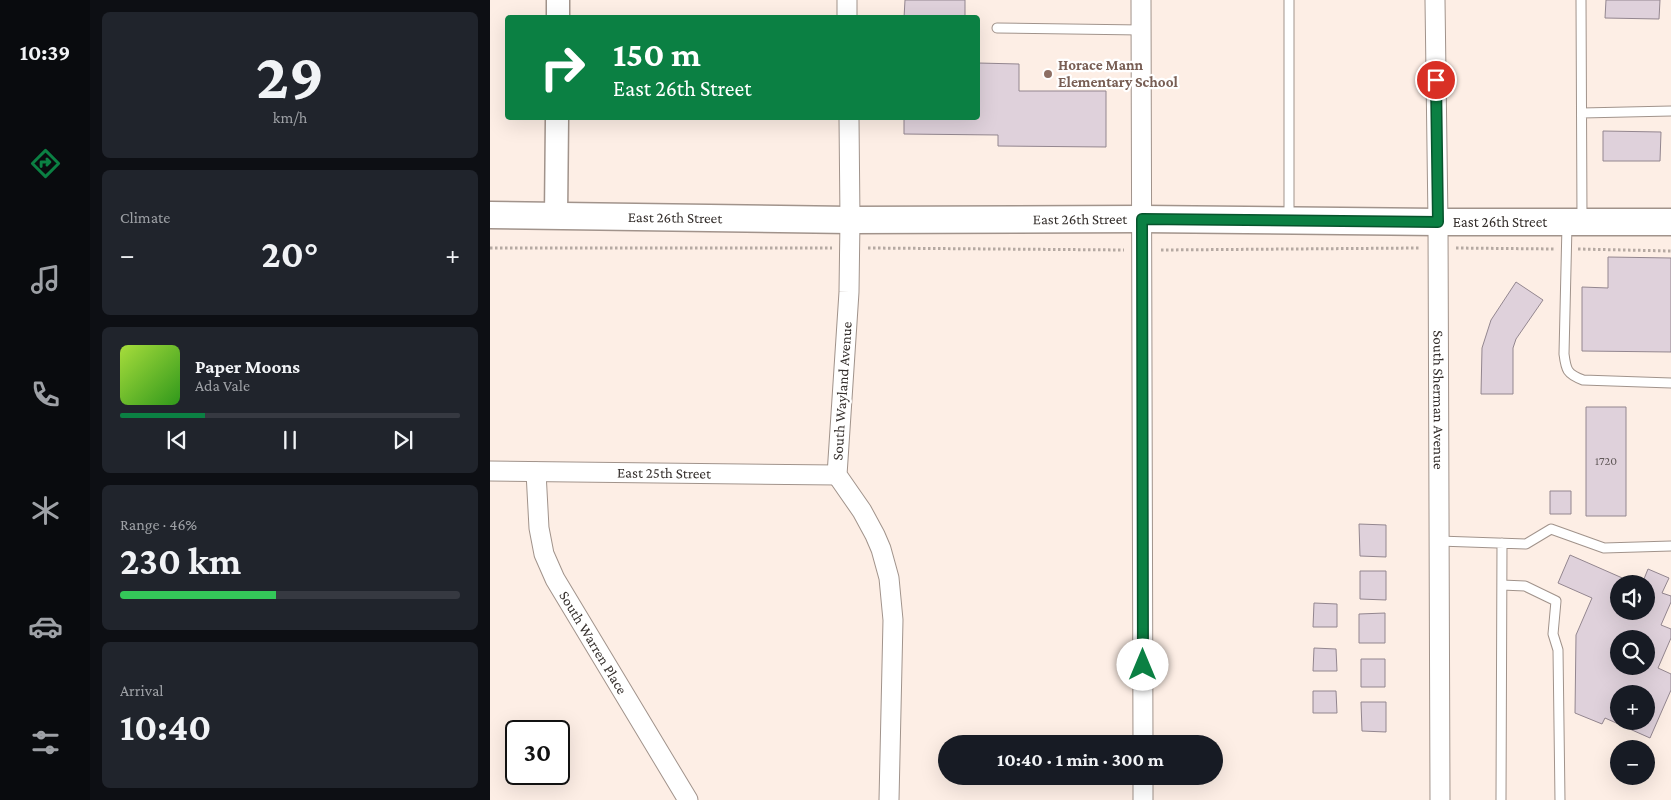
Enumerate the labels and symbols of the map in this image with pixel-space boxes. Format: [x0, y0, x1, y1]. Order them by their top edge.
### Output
place label: Horace Mann Elementary School [1058, 57, 1178, 90]
pin [1415, 59, 1457, 101]
marker: Horace Mann Elementary School [1042, 68, 1054, 80]
street label: East 26th Street [628, 209, 723, 226]
street label: East 26th Street [1033, 211, 1128, 227]
street label: East 26th Street [1453, 214, 1548, 230]
street label: South Wayland Avenue [829, 321, 856, 461]
street label: South Sherman Avenue [1430, 330, 1447, 470]
house number: 1720 [1595, 454, 1617, 468]
street label: East 25th Street [617, 464, 712, 482]
street label: South Warren Place [556, 588, 631, 697]
position arrow [1116, 638, 1168, 690]
speed limit sign: 30 [505, 720, 570, 785]

